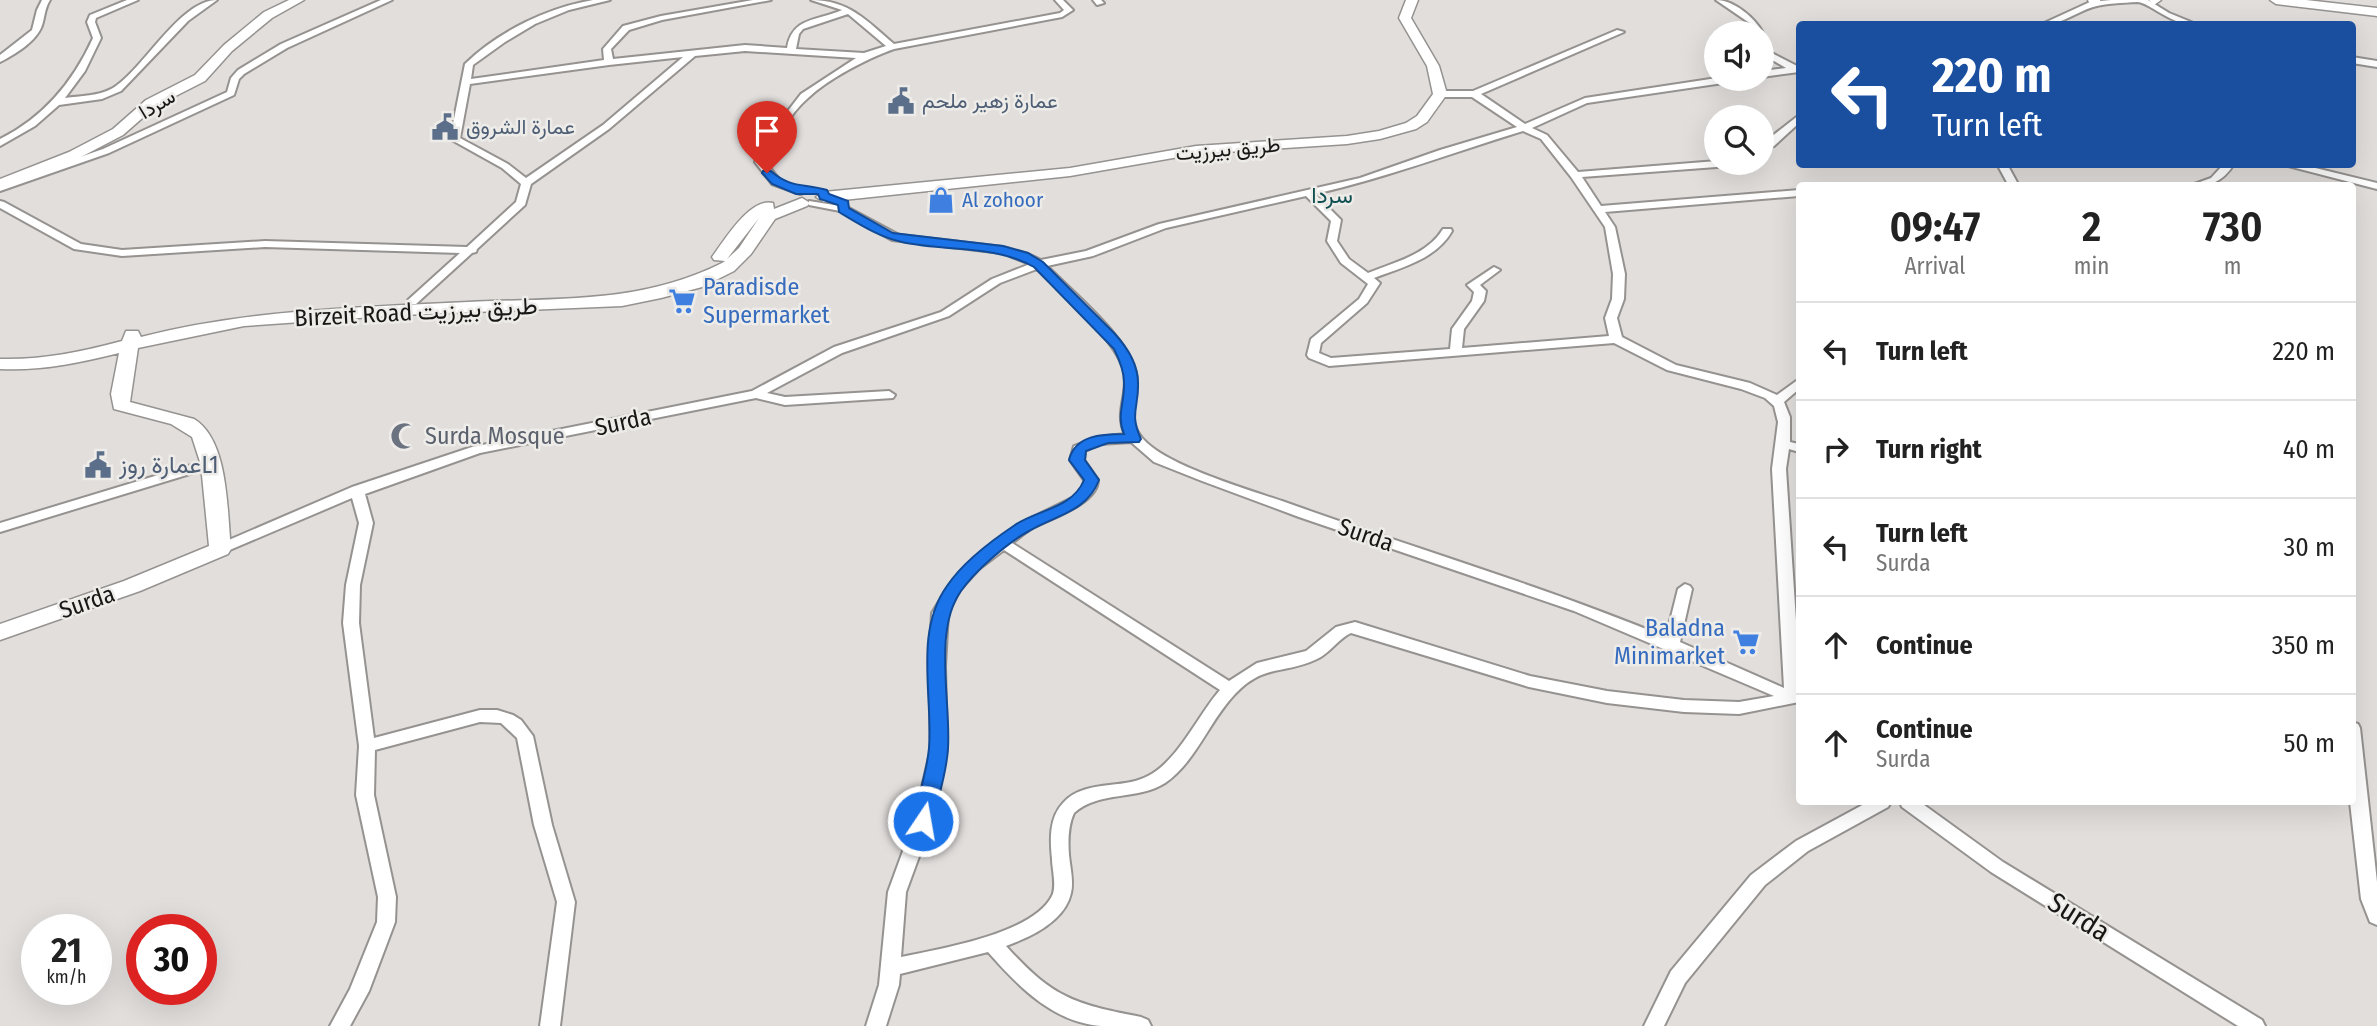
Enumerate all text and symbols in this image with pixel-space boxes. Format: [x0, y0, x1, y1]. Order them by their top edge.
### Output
map controls [1704, 21, 1774, 175]
button: sound [1704, 21, 1774, 91]
text: 220 m [1932, 46, 2052, 105]
icon: left [1817, 49, 1908, 140]
street label: سردا [134, 83, 180, 125]
public building icon: عمارة زهير ملحم [886, 86, 916, 116]
place label: عمارة زهير ملحم [922, 88, 1058, 115]
pin [737, 101, 797, 173]
button: search [1704, 105, 1774, 175]
text: Turn left [1932, 106, 2042, 144]
public building icon: عمارة الشروق [430, 112, 460, 142]
icon: arrive [748, 112, 786, 150]
place label: عمارة الشروق [466, 114, 575, 140]
street label: طريق بيرزيت [1175, 131, 1281, 167]
district label: سردا [1311, 181, 1353, 210]
shop icon: Al zohoor [926, 185, 956, 215]
place label: Al zohoor [962, 187, 1044, 213]
text: 09:47 [1889, 202, 1980, 252]
text: 2 [2082, 202, 2101, 252]
text: 730 [2203, 202, 2263, 252]
text: Arrival [1904, 252, 1965, 280]
text: min [2074, 252, 2109, 280]
text: m [2224, 252, 2242, 280]
place label: Paradisde Supermarket [703, 273, 830, 329]
supermarket icon: Paradisde Supermarket [667, 286, 697, 316]
street label: Birzeit Road طريق بيرزيت [294, 292, 538, 333]
icon: left [1817, 332, 1855, 370]
text: Turn left [1876, 336, 1968, 367]
text: 220 m [2272, 336, 2335, 367]
street label: Surda [592, 402, 654, 442]
mosque icon: Surda Mosque [389, 421, 419, 451]
place label: Surda Mosque [425, 422, 565, 450]
icon: right [1817, 430, 1855, 468]
text: Turn right [1876, 434, 1982, 465]
text: 40 m [2283, 434, 2335, 465]
public building icon: عمارة روزL1 [83, 450, 113, 480]
place label: عمارة روزL1 [118, 451, 219, 480]
street label: Surda [1335, 513, 1397, 557]
text: Turn left [1876, 518, 1968, 549]
icon: left [1817, 528, 1855, 566]
text: 30 m [2284, 532, 2335, 563]
text: Surda [1876, 549, 1930, 577]
street label: Surda [56, 580, 118, 624]
place label: Baladna Minimarket [1614, 614, 1725, 670]
icon: ahead [1817, 626, 1855, 664]
supermarket icon: Baladna Minimarket [1731, 627, 1761, 657]
text: Continue [1876, 630, 1973, 661]
text: 350 m [2272, 630, 2335, 661]
text: Continue [1876, 714, 1973, 745]
icon: ahead [1817, 724, 1855, 762]
text: 50 m [2283, 728, 2335, 759]
text: Surda [1876, 745, 1930, 773]
position arrow [886, 784, 960, 858]
street label: Surda [2042, 885, 2116, 949]
speed limit sign: 30 [126, 914, 217, 1005]
text: 21 [51, 929, 82, 971]
text: km/h [46, 966, 87, 988]

